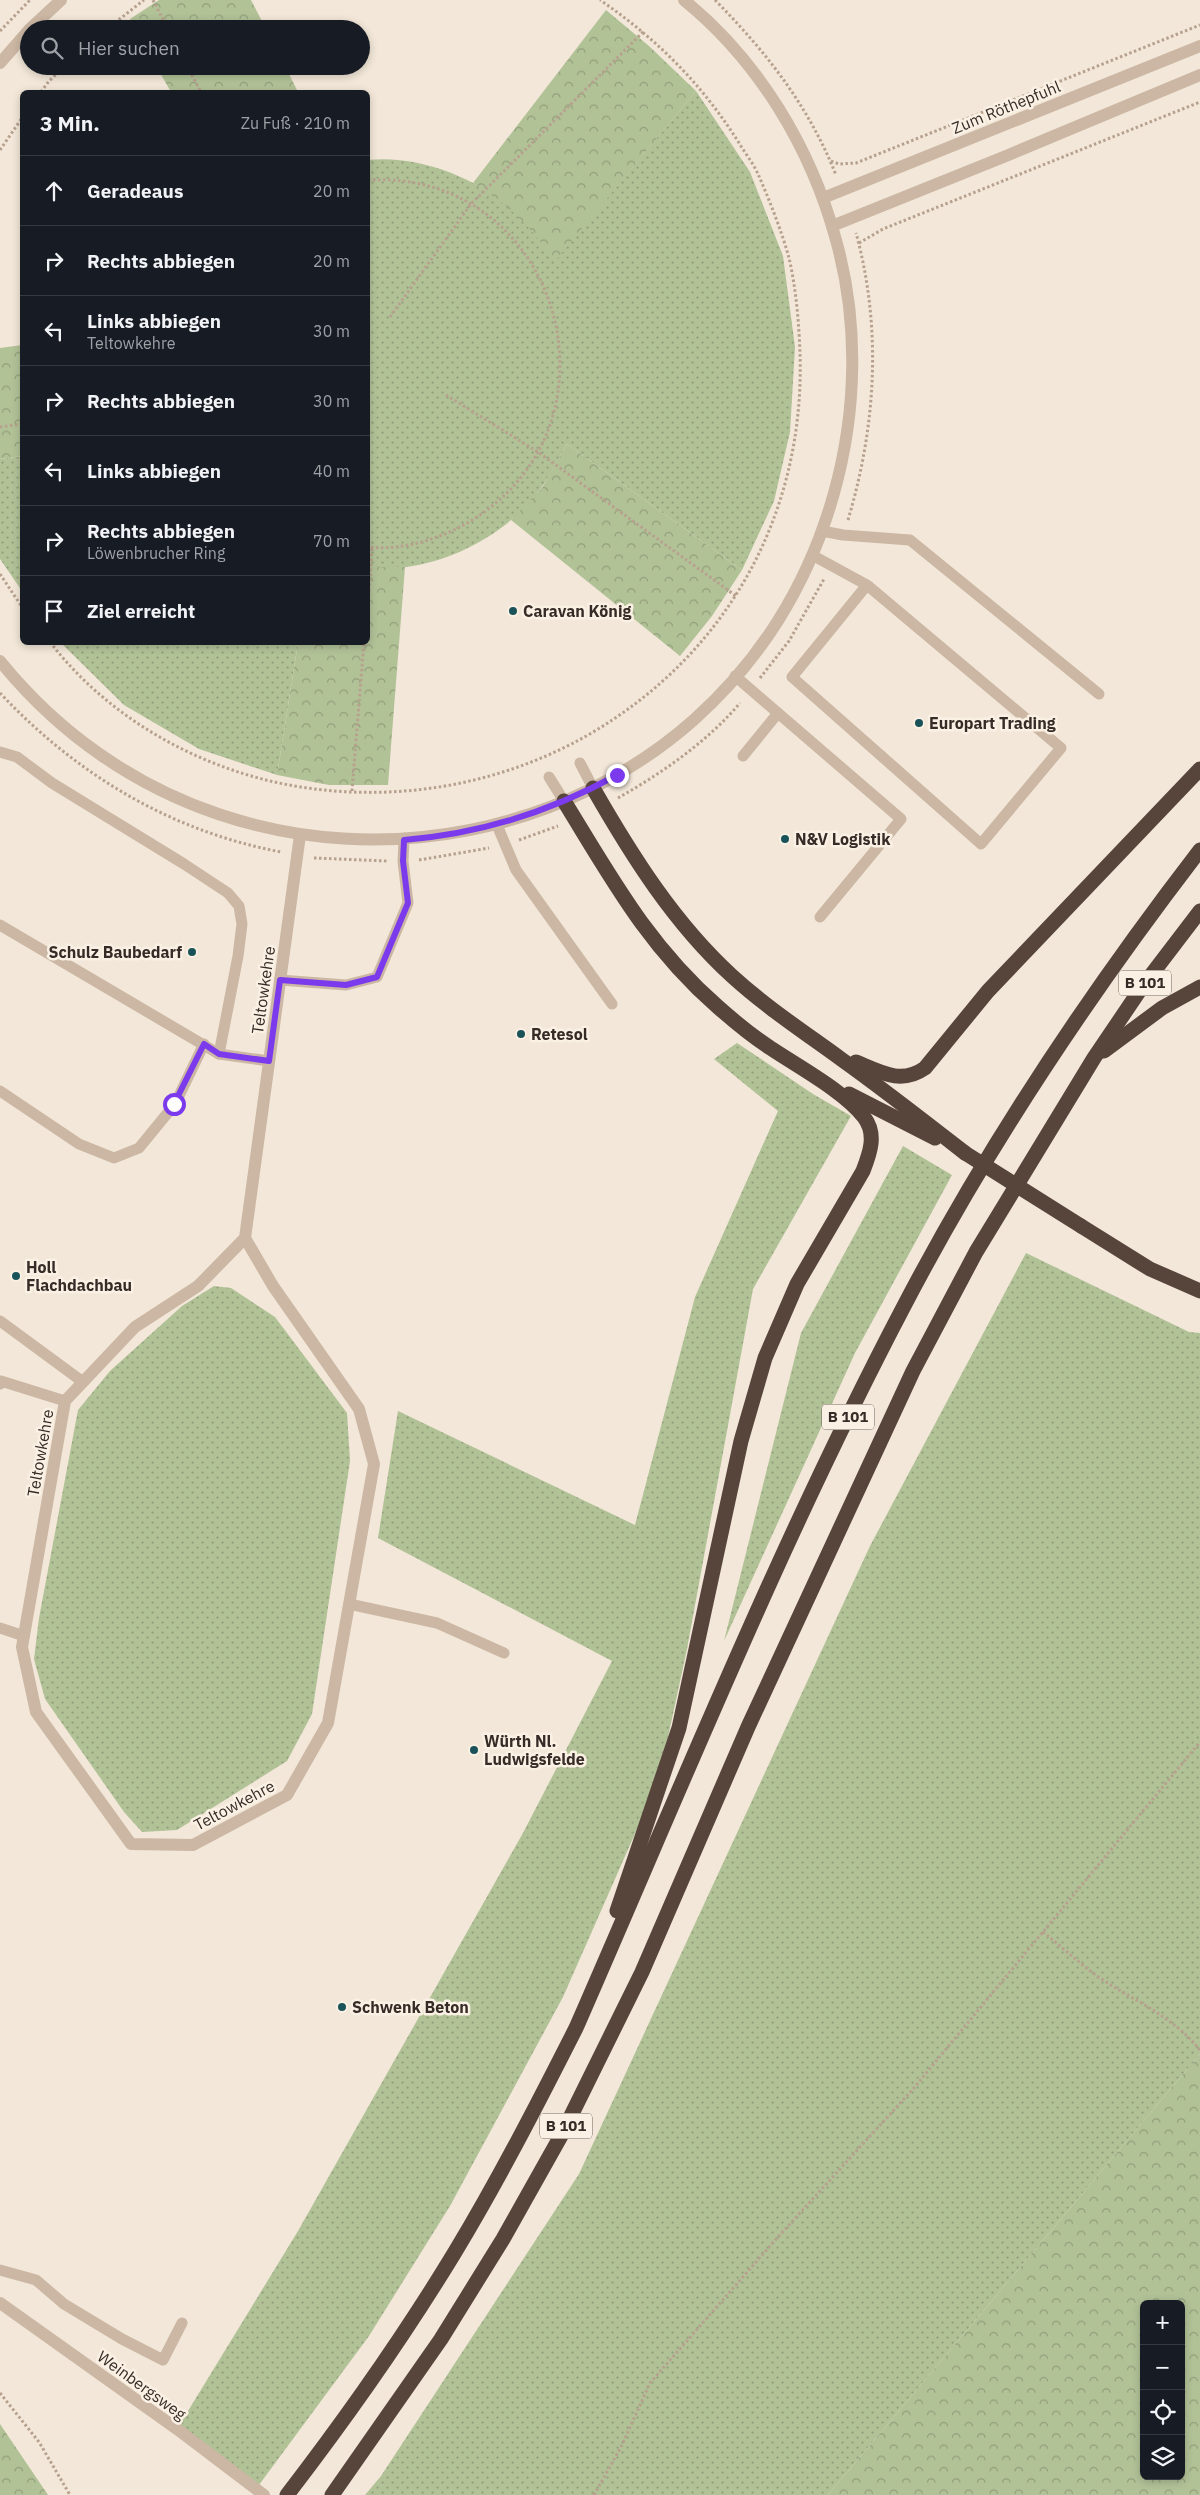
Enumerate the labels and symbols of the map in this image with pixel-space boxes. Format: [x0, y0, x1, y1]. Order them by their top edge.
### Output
street label: Zum Röthepfuhl [949, 76, 1063, 138]
place label: Caravan König [523, 601, 631, 621]
marker: Caravan König [507, 605, 519, 617]
place label: Europart Trading [929, 713, 1056, 733]
marker: Europart Trading [913, 717, 925, 729]
route end [606, 764, 629, 787]
place label: N&V Logistik [795, 829, 891, 849]
marker: N&V Logistik [779, 833, 791, 845]
place label: Schulz Baubedarf [48, 942, 182, 962]
street label: Teltowkehre [247, 945, 279, 1035]
marker: Schulz Baubedarf [186, 946, 198, 958]
road number: B 101 [1119, 970, 1171, 996]
place label: Retesol [531, 1024, 588, 1044]
marker: Retesol [515, 1028, 527, 1040]
route start [163, 1093, 186, 1116]
place label: Holl Flachdachbau [26, 1257, 132, 1295]
marker: Holl Flachdachbau [10, 1270, 22, 1282]
road number: B 101 [822, 1404, 874, 1430]
street label: Teltowkehre [22, 1407, 58, 1498]
place label: Würth Nl. Ludwigsfelde [484, 1731, 585, 1769]
marker: Würth Nl. Ludwigsfelde [468, 1744, 480, 1756]
street label: Teltowkehre [190, 1775, 278, 1835]
place label: Schwenk Beton [352, 1997, 469, 2017]
marker: Schwenk Beton [336, 2001, 348, 2013]
road number: B 101 [540, 2114, 592, 2138]
street label: Weinbergsweg [94, 2346, 191, 2424]

